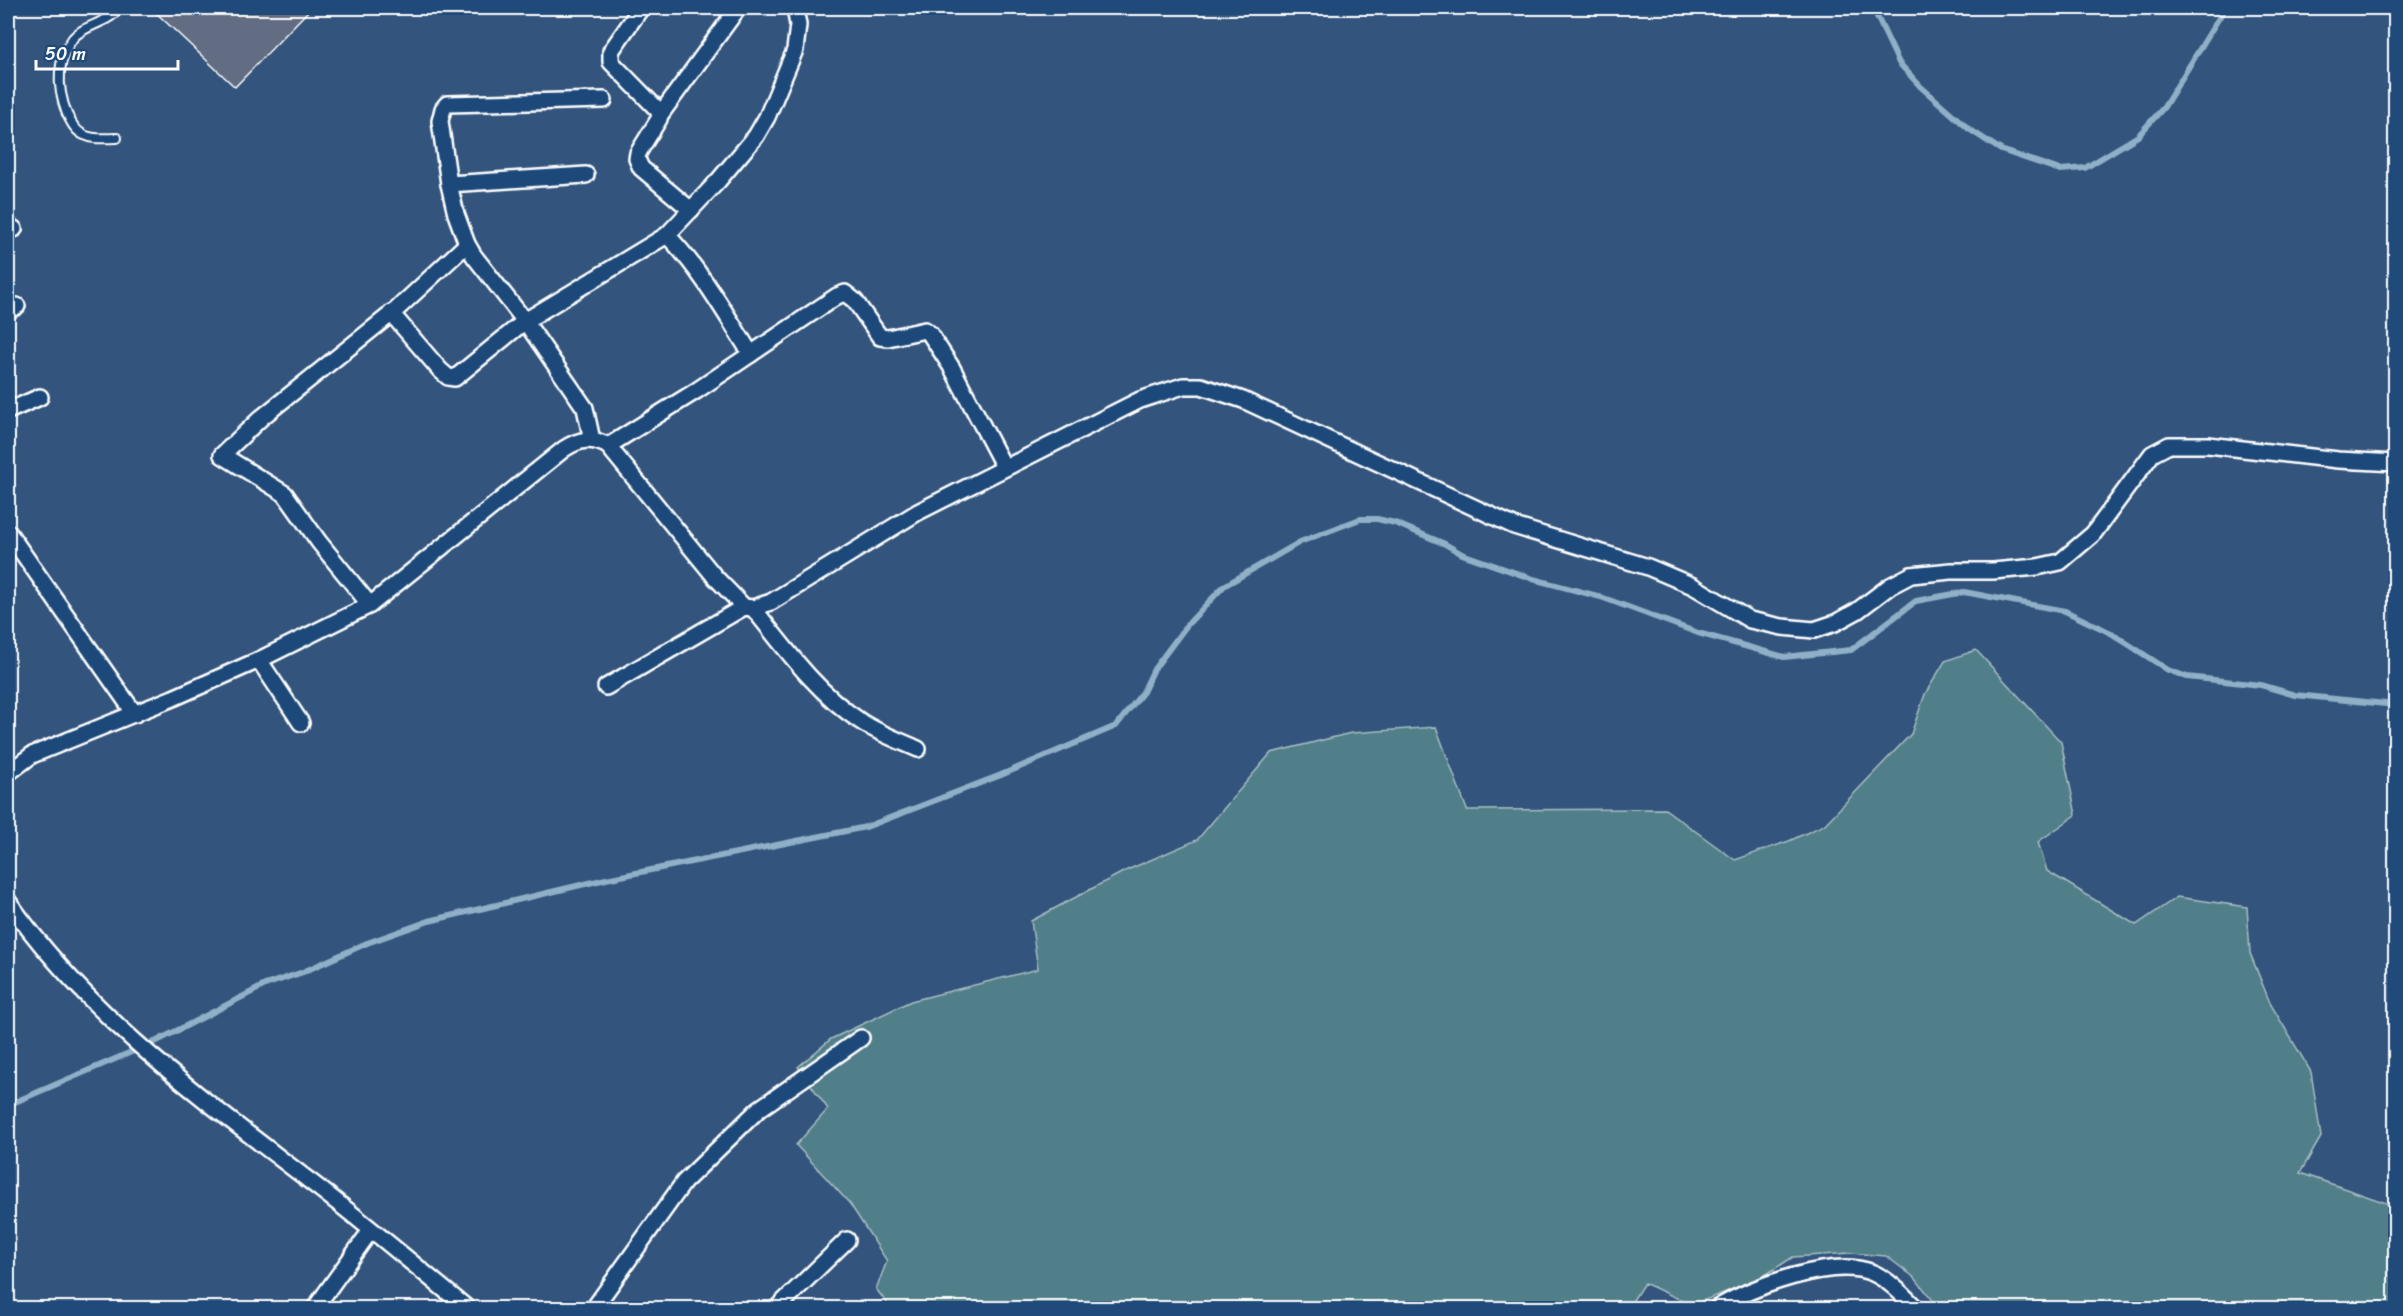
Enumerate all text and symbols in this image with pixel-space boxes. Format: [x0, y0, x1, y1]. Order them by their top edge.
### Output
scale bar [36, 33, 178, 71]
text: 50 m [45, 38, 86, 70]

